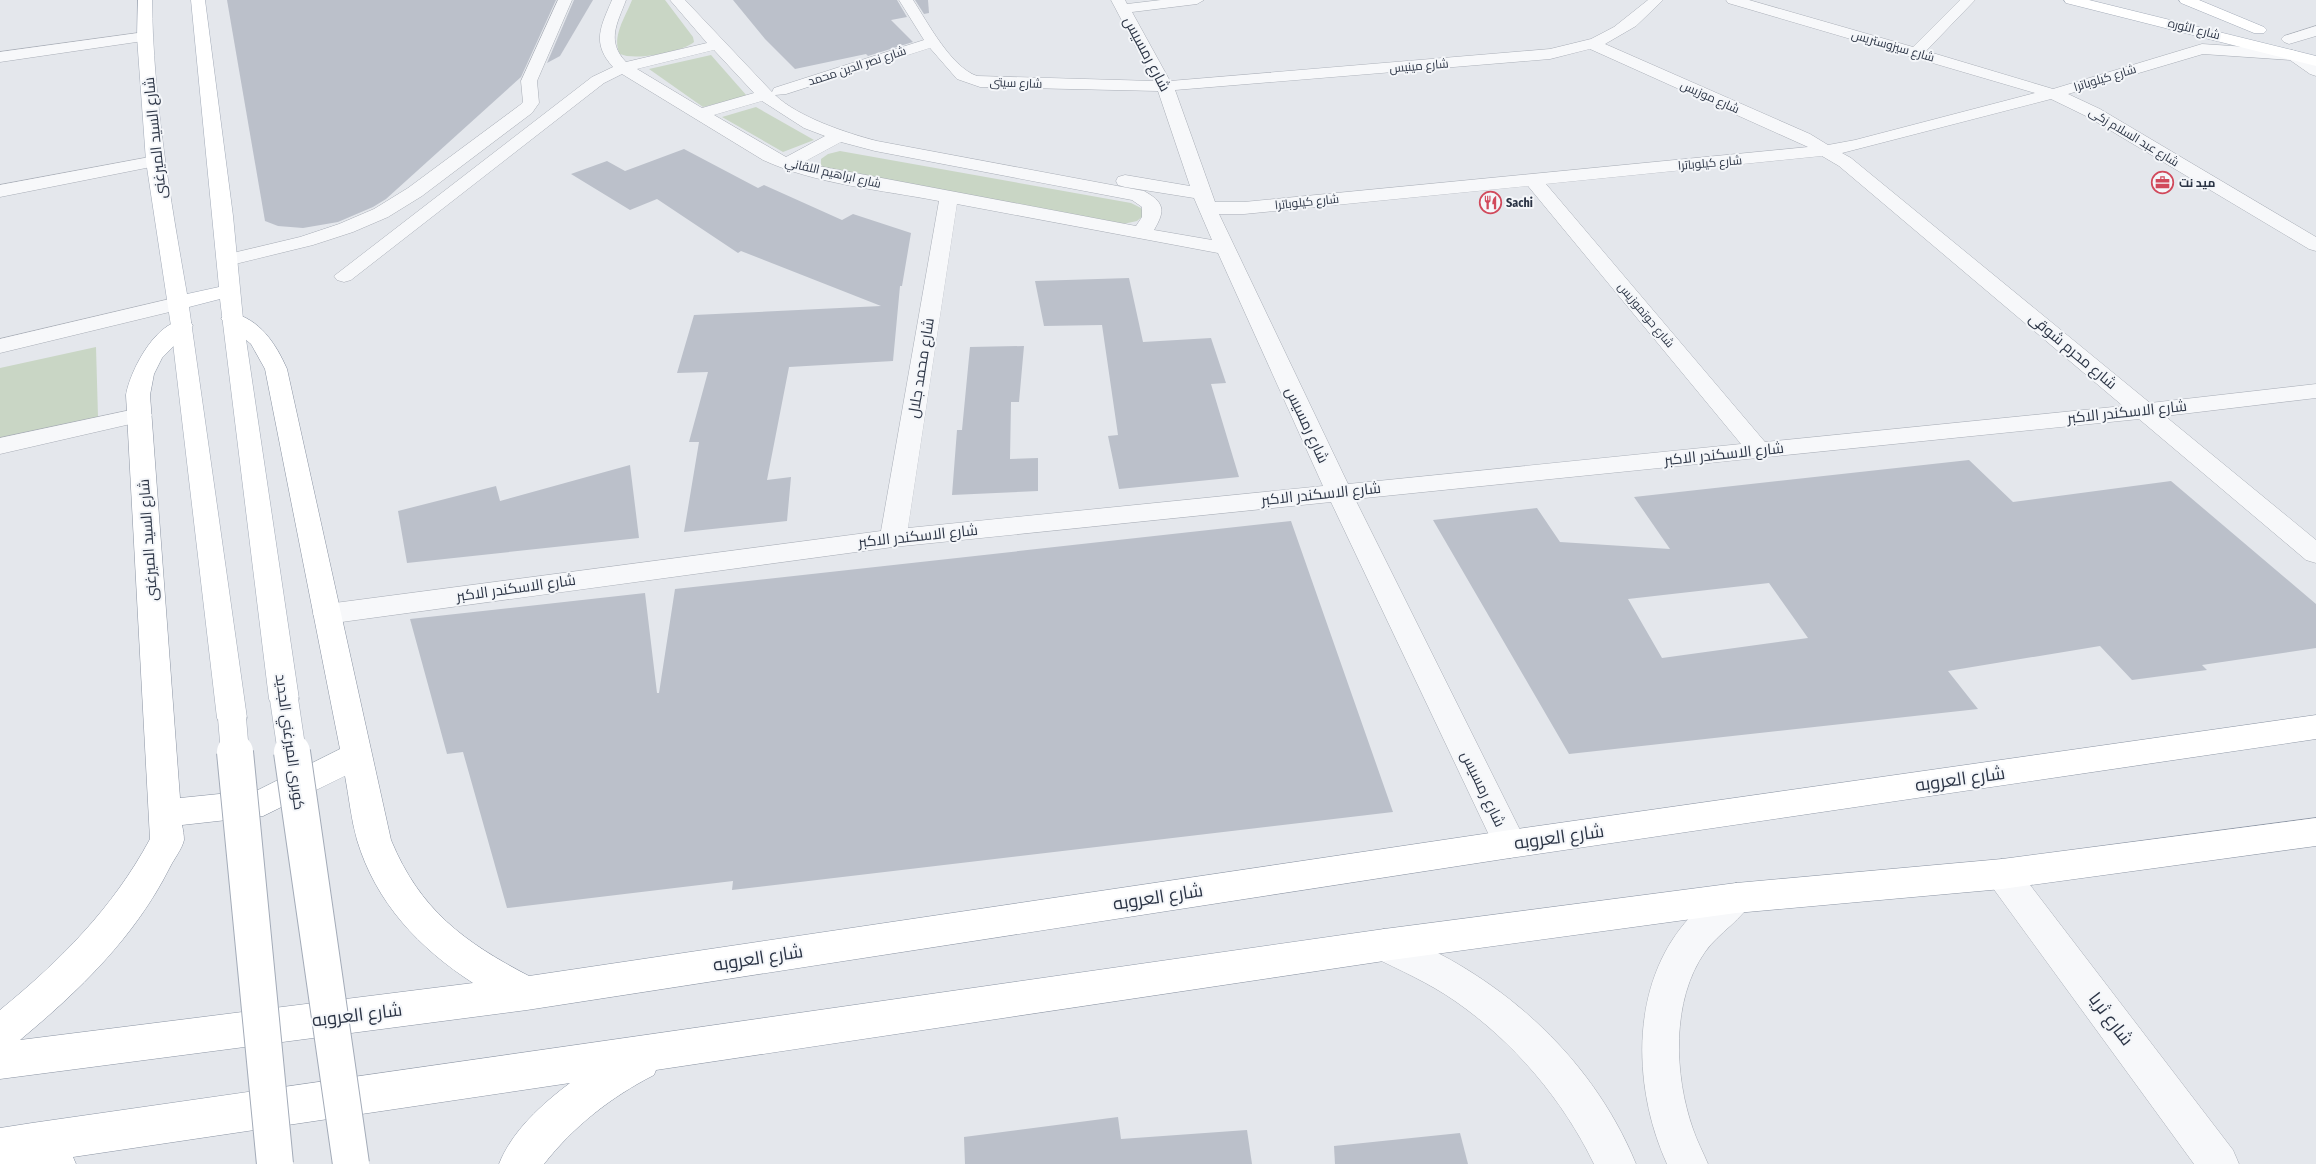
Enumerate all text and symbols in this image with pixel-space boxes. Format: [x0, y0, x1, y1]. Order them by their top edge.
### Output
street label: شارع رمسيس [1118, 13, 1174, 95]
street label: شارع الثوره [2166, 16, 2222, 43]
street label: شارع سيزوستريس [1850, 27, 1936, 66]
street label: شارع نصر الدين محمد [806, 44, 908, 89]
street label: شارع مينيس [1389, 56, 1449, 77]
street label: شارع كيلوباترا [2072, 62, 2138, 95]
street label: شارع سيتى [989, 75, 1043, 92]
street label: شارع السيد الميرغنى [140, 76, 172, 200]
street label: شارع موزيس [1678, 78, 1742, 117]
street label: شارع عبد السلام زكى [2086, 105, 2182, 170]
street label: شارع كيلوباترا [1677, 153, 1743, 174]
street label: شارع ابراهيم اللقاني [783, 155, 883, 194]
office icon: ميد نت [2151, 171, 2175, 195]
place label: ميد نت [2179, 176, 2215, 190]
restaurant icon: Sachi [1478, 191, 1502, 215]
street label: شارع كيلوباترا [1274, 192, 1340, 213]
place label: Sachi [1506, 196, 1533, 210]
street label: شارع حوتموزيس [1614, 280, 1677, 351]
street label: شارع محرم شوقى [2024, 309, 2121, 395]
street label: شارع محمد جلال [904, 317, 940, 420]
street label: شارع رمسيس [1280, 384, 1333, 467]
street label: شارع الاسكندر الاكبر [2065, 397, 2188, 429]
street label: شارع الاسكندر الاكبر [1662, 439, 1785, 471]
street label: شارع السيد الميرغنى [135, 478, 163, 602]
street label: شارع الاسكندر الاكبر [1259, 479, 1382, 511]
street label: شارع الاسكندر الاكبر [856, 521, 979, 553]
street label: شارع الاسكندر الاكبر [454, 571, 577, 607]
street label: كوبرى الميرغني الجديد [269, 673, 308, 812]
street label: شارع رمسيس [1455, 748, 1509, 831]
street label: شارع العروبه [1914, 762, 2007, 797]
street label: شارع العروبه [1513, 820, 1606, 855]
street label: شارع العروبه [1111, 879, 1205, 916]
street label: شارع العروبه [711, 940, 805, 977]
street label: شارع ثريا [2083, 988, 2138, 1051]
street label: شارع العروبه [311, 999, 404, 1032]

